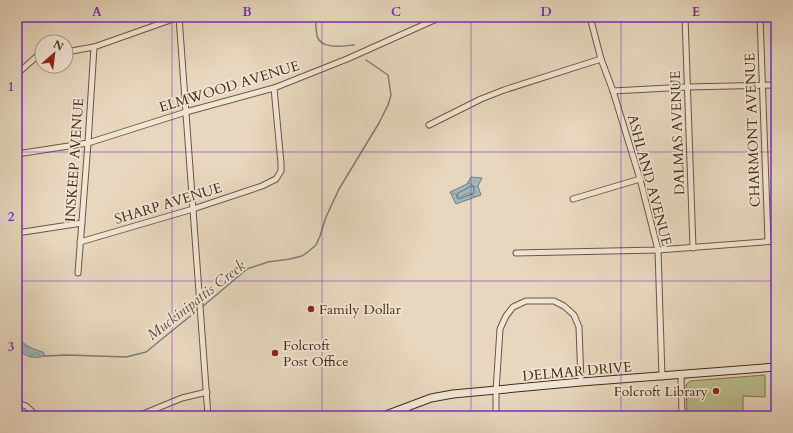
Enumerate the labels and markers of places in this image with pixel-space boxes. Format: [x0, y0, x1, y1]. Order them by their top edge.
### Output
place label: Family Dollar [319, 300, 402, 319]
marker: Family Dollar [306, 304, 316, 314]
place label: Folcroft Post Office [283, 336, 349, 371]
marker: Folcroft Post Office [270, 348, 280, 358]
place label: Folcroft Library [614, 382, 709, 401]
marker: Folcroft Library [711, 386, 721, 396]

